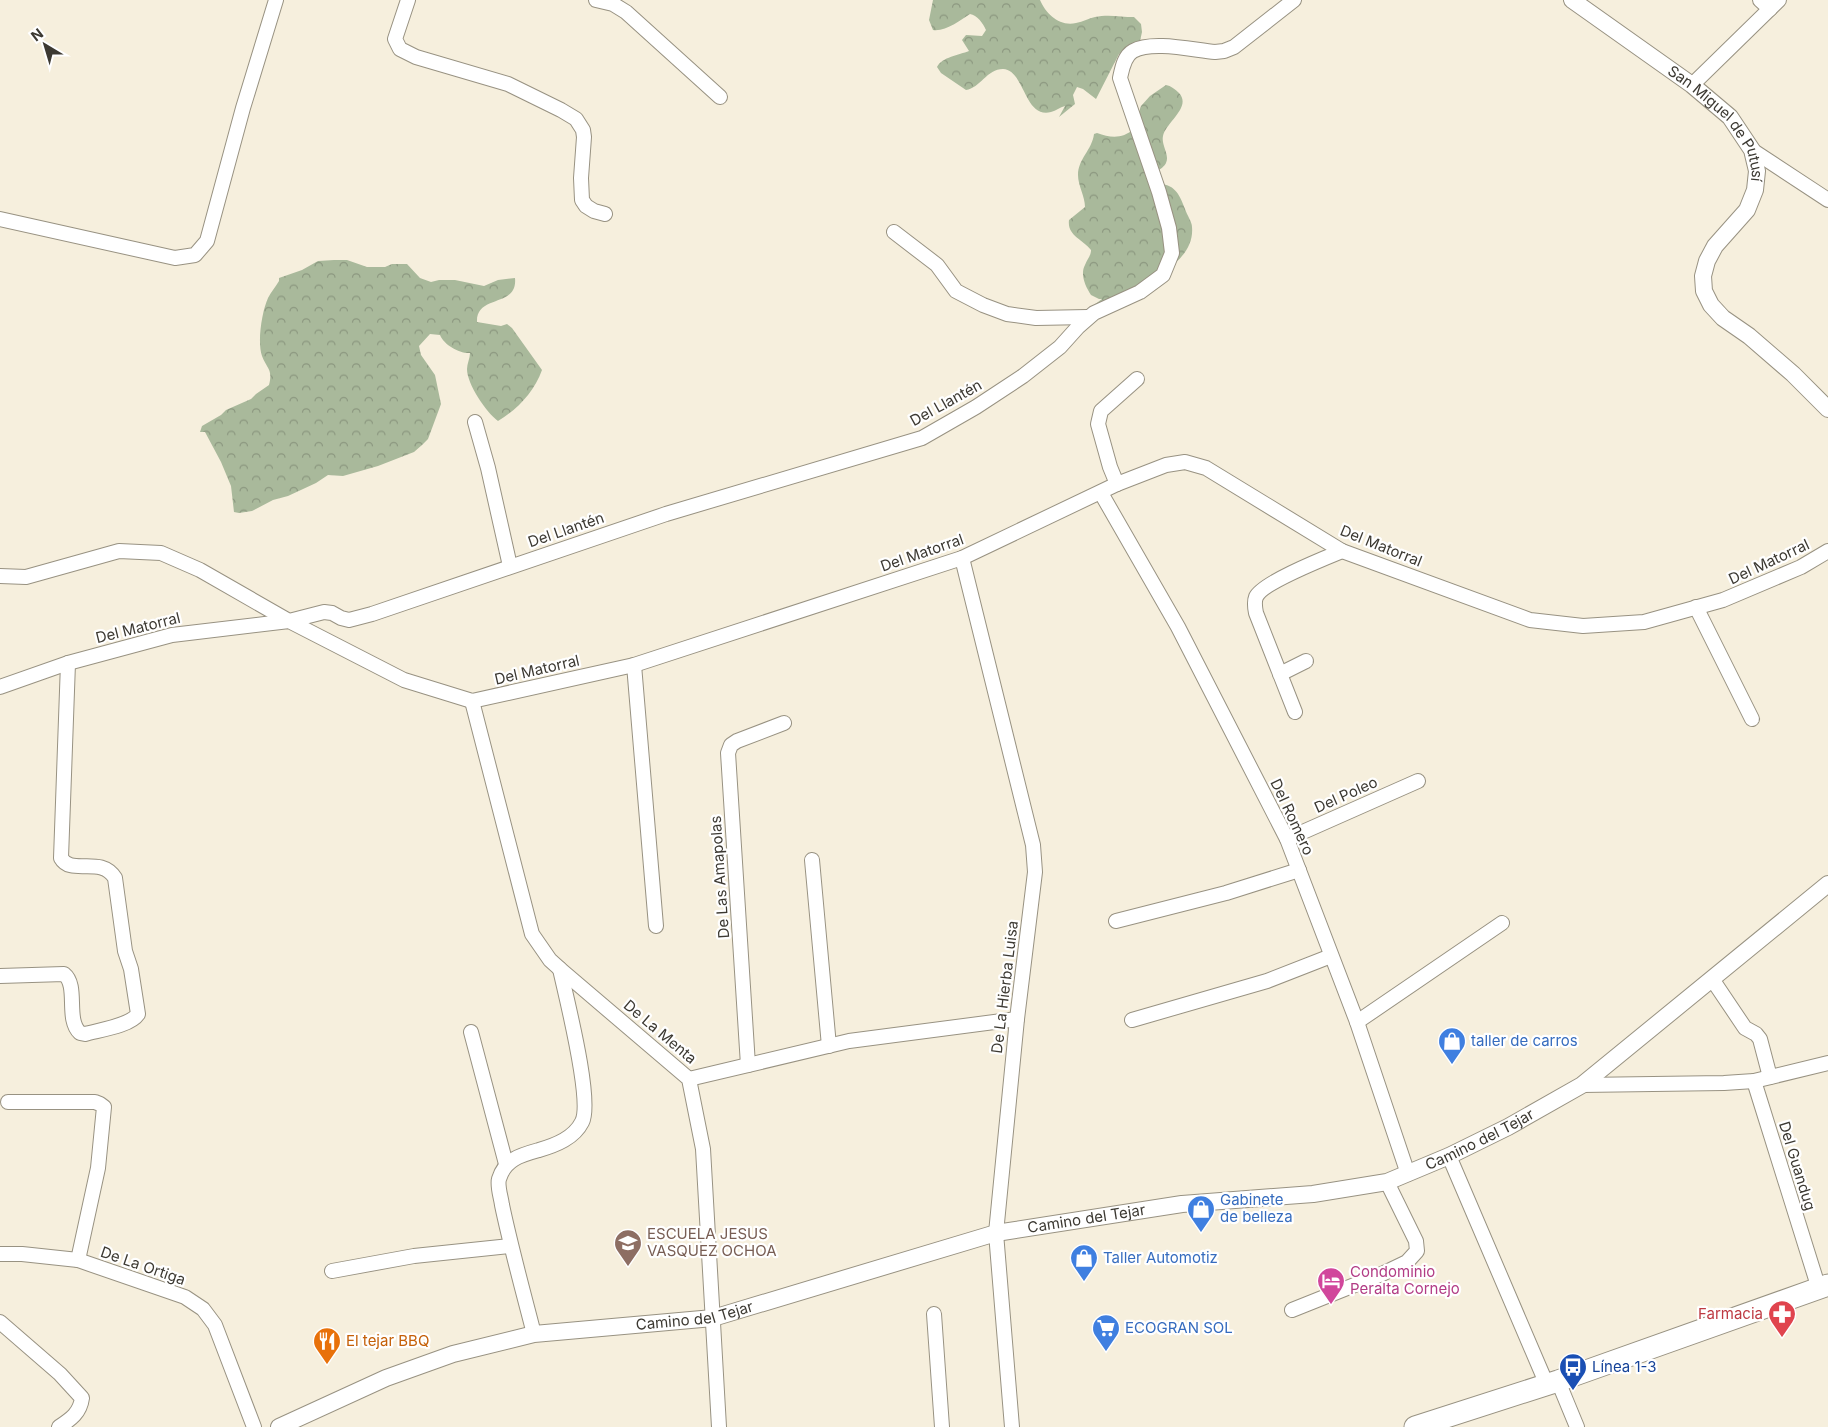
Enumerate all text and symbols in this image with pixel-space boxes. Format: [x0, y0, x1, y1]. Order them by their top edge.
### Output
north arrow [20, 20, 70, 70]
text: N [27, 24, 46, 44]
street label: San Miguel de Putusí [1664, 61, 1767, 183]
street label: Del Llantén [907, 375, 985, 430]
street label: Del Llantén [525, 508, 606, 551]
street label: Del Matorral [1337, 520, 1425, 571]
street label: Del Matorral [878, 529, 966, 576]
street label: Del Matorral [1725, 535, 1812, 588]
street label: Del Matorral [94, 608, 182, 647]
street label: Del Matorral [492, 651, 581, 689]
street label: Del Poleo [1311, 772, 1380, 817]
street label: Del Romero [1266, 776, 1318, 858]
street label: De Las Amapolas [706, 815, 733, 939]
street label: De La Hierba Luisa [987, 919, 1022, 1054]
street label: De La Menta [620, 996, 701, 1068]
shop icon: taller de carros [1437, 1026, 1467, 1065]
place label: taller de carros [1471, 1031, 1578, 1050]
street label: Camino del Tejar [1422, 1104, 1538, 1174]
street label: Del Guandug [1775, 1119, 1820, 1213]
place label: Gabinete de belleza [1220, 1190, 1293, 1226]
shop icon: Gabinete de belleza [1186, 1194, 1216, 1233]
street label: Camino del Tejar [1026, 1200, 1147, 1237]
place label: ESCUELA JESUS VASQUEZ OCHOA [647, 1224, 776, 1260]
school or university icon: ESCUELA JESUS VASQUEZ OCHOA [613, 1228, 643, 1267]
street label: De La Ortiga [98, 1242, 188, 1289]
shop icon: Taller Automotiz [1069, 1243, 1099, 1282]
place label: Taller Automotiz [1103, 1248, 1218, 1267]
place label: Condominio Peralta Cornejo [1350, 1262, 1460, 1298]
hotel icon: Condominio Peralta Cornejo [1316, 1266, 1346, 1305]
street label: Camino del Tejar [635, 1296, 756, 1334]
pharmacy icon: Farmacia [1767, 1299, 1797, 1338]
place label: Farmacia [1698, 1304, 1763, 1323]
supermarket icon: ECOGRAN SOL [1091, 1313, 1121, 1352]
place label: ECOGRAN SOL [1125, 1318, 1233, 1337]
restaurant icon: El tejar BBQ [312, 1326, 342, 1365]
place label: El tejar BBQ [346, 1331, 429, 1350]
bus stop icon: Línea 1-3 [1558, 1352, 1588, 1391]
place label: Línea 1-3 [1592, 1357, 1657, 1376]

